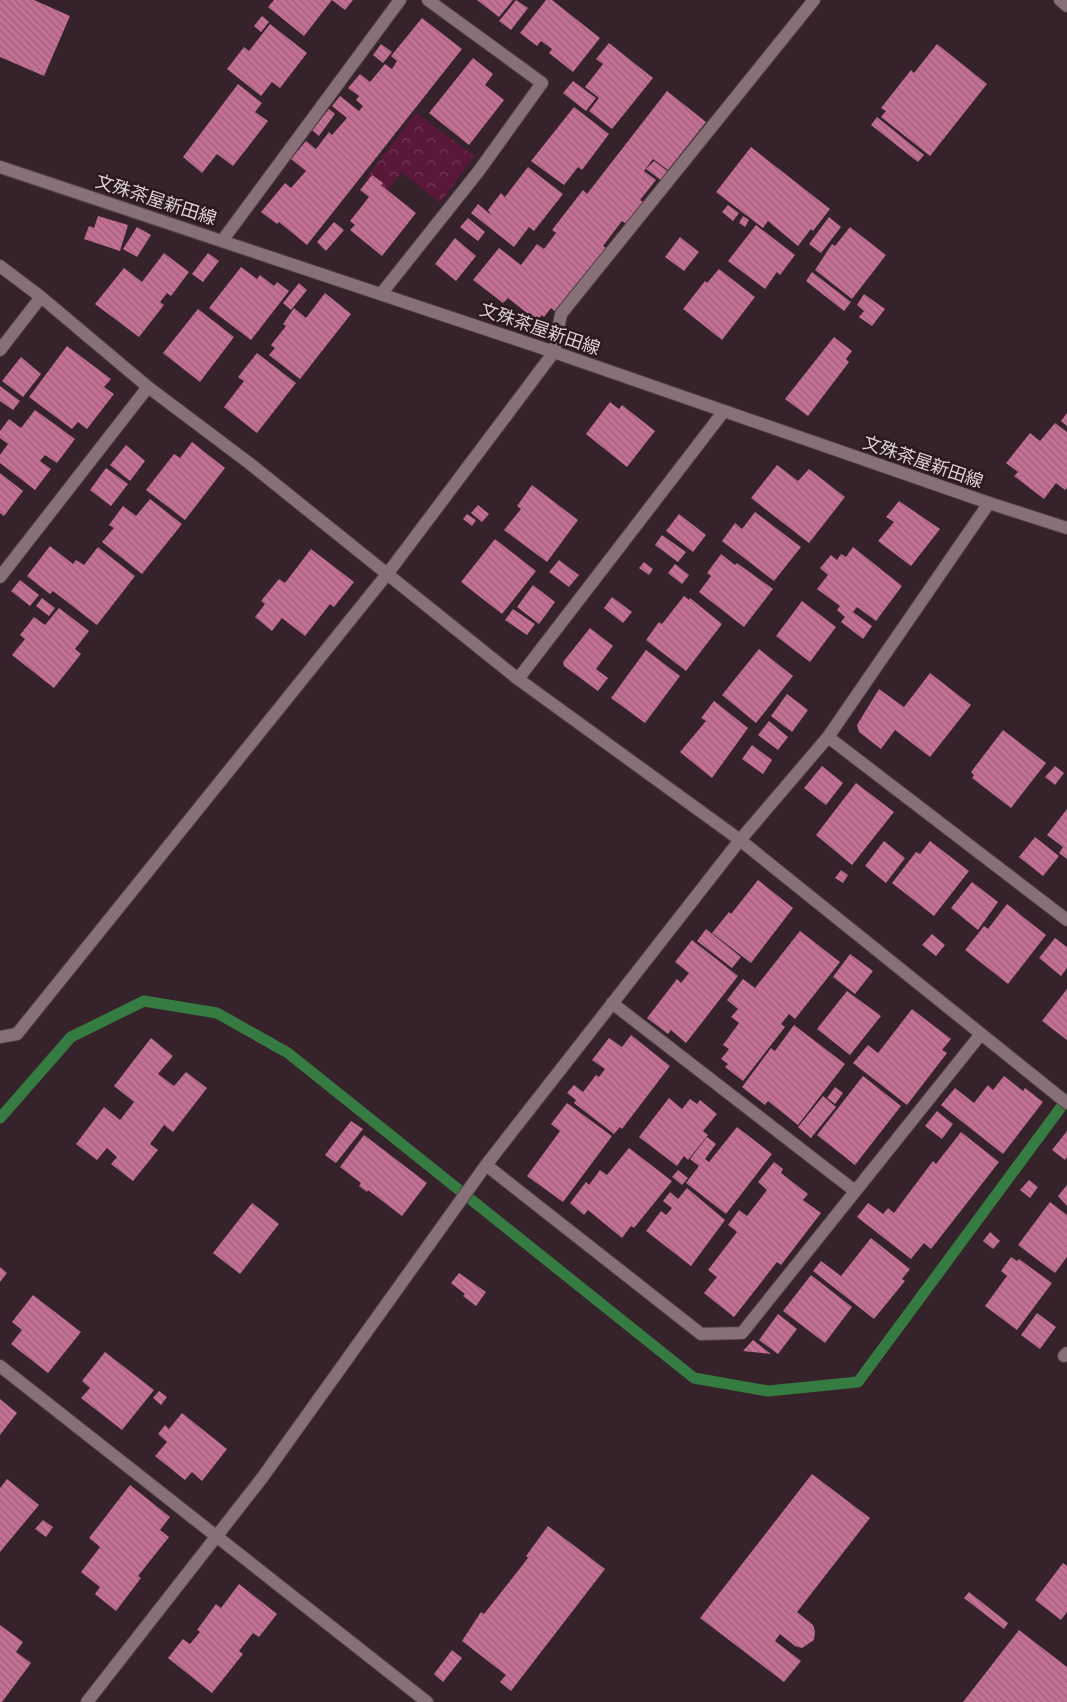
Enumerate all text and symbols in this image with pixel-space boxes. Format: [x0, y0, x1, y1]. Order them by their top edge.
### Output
street label: 文殊茶屋新田線 [93, 169, 220, 229]
street label: 文殊茶屋新田線 [477, 297, 603, 359]
street label: 文殊茶屋新田線 [860, 430, 986, 492]

